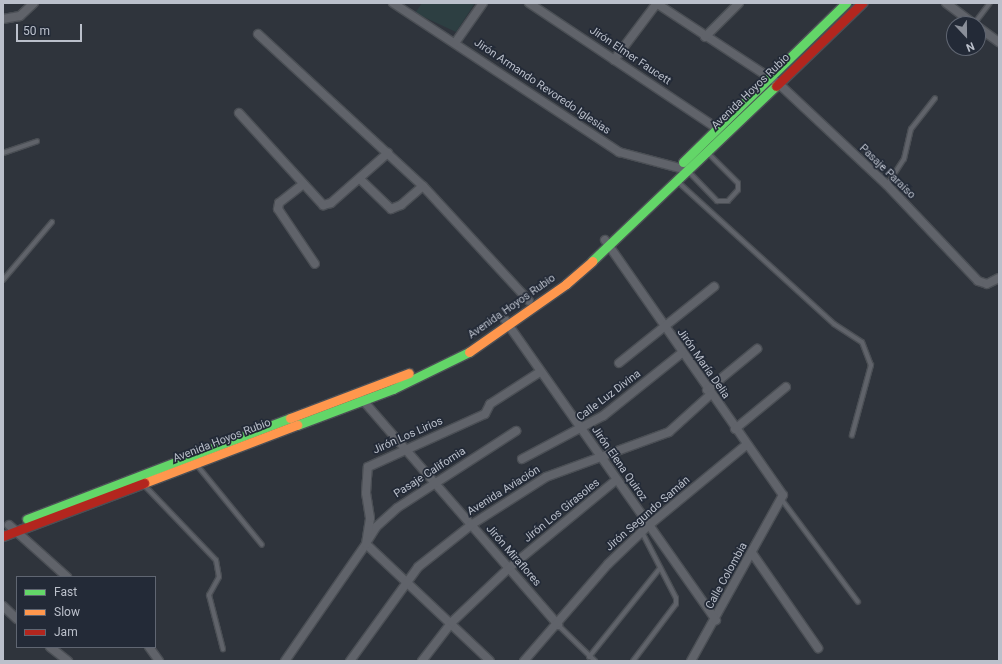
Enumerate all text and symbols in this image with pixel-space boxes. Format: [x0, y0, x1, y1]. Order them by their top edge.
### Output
scale bar [18, 16, 84, 42]
north arrow [946, 16, 986, 56]
text: 50 m [23, 24, 50, 38]
street label: Jirón Elmer Faucett [587, 24, 673, 88]
street label: Jirón Armando Revoredo Iglesias [471, 36, 613, 138]
text: N [964, 39, 976, 54]
street label: Avenida Hoyos Rubio [709, 51, 793, 133]
street label: Pasaje Paraíso [856, 142, 918, 202]
street label: Avenida Hoyos Rubio [466, 272, 558, 342]
street label: Jirón María Delia [674, 326, 732, 402]
street label: Calle Luz Divina [574, 368, 644, 424]
street label: Jirón Los Lirios [371, 415, 445, 457]
street label: Avenida Hoyos Rubio [171, 416, 273, 466]
street label: Jirón Elena Quiroz [588, 424, 650, 504]
street label: Pasaje California [392, 445, 468, 501]
street label: Avenida Aviación [465, 463, 543, 519]
street label: Jirón Segundo Samán [603, 474, 693, 554]
street label: Jirón Los Girasoles [521, 476, 603, 546]
street label: Jirón Miraflores [483, 523, 543, 589]
street label: Calle Colombia [703, 540, 751, 612]
legend [16, 576, 156, 648]
text: Fast [54, 585, 77, 599]
text: Slow [54, 605, 80, 619]
text: Jam [54, 625, 78, 639]

